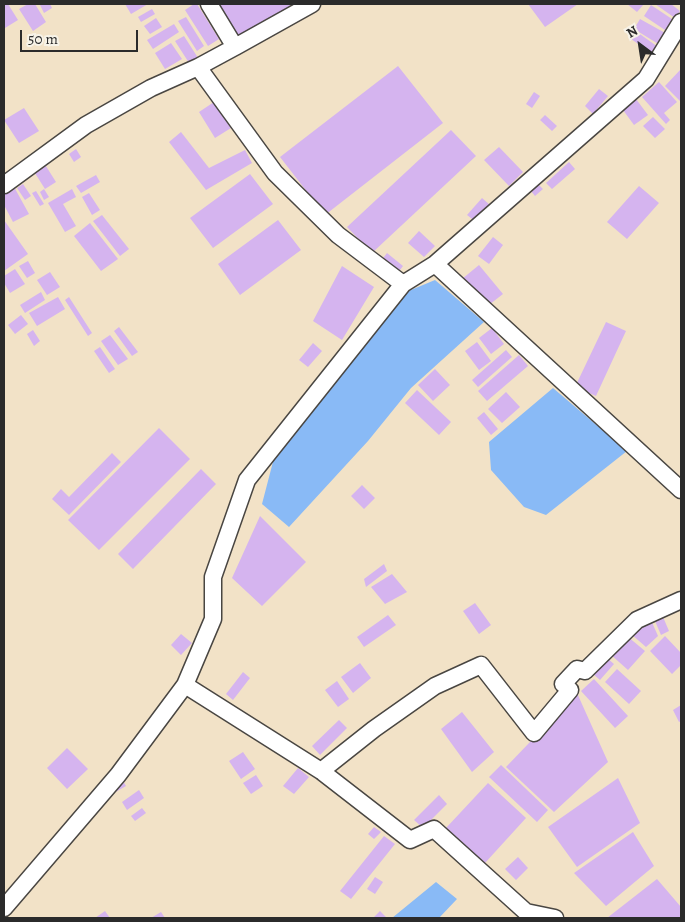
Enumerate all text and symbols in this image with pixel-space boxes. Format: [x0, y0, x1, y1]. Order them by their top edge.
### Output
scale bar [22, 20, 140, 52]
north arrow [615, 20, 665, 70]
text: N [623, 21, 641, 42]
text: 50 m [28, 29, 58, 49]

